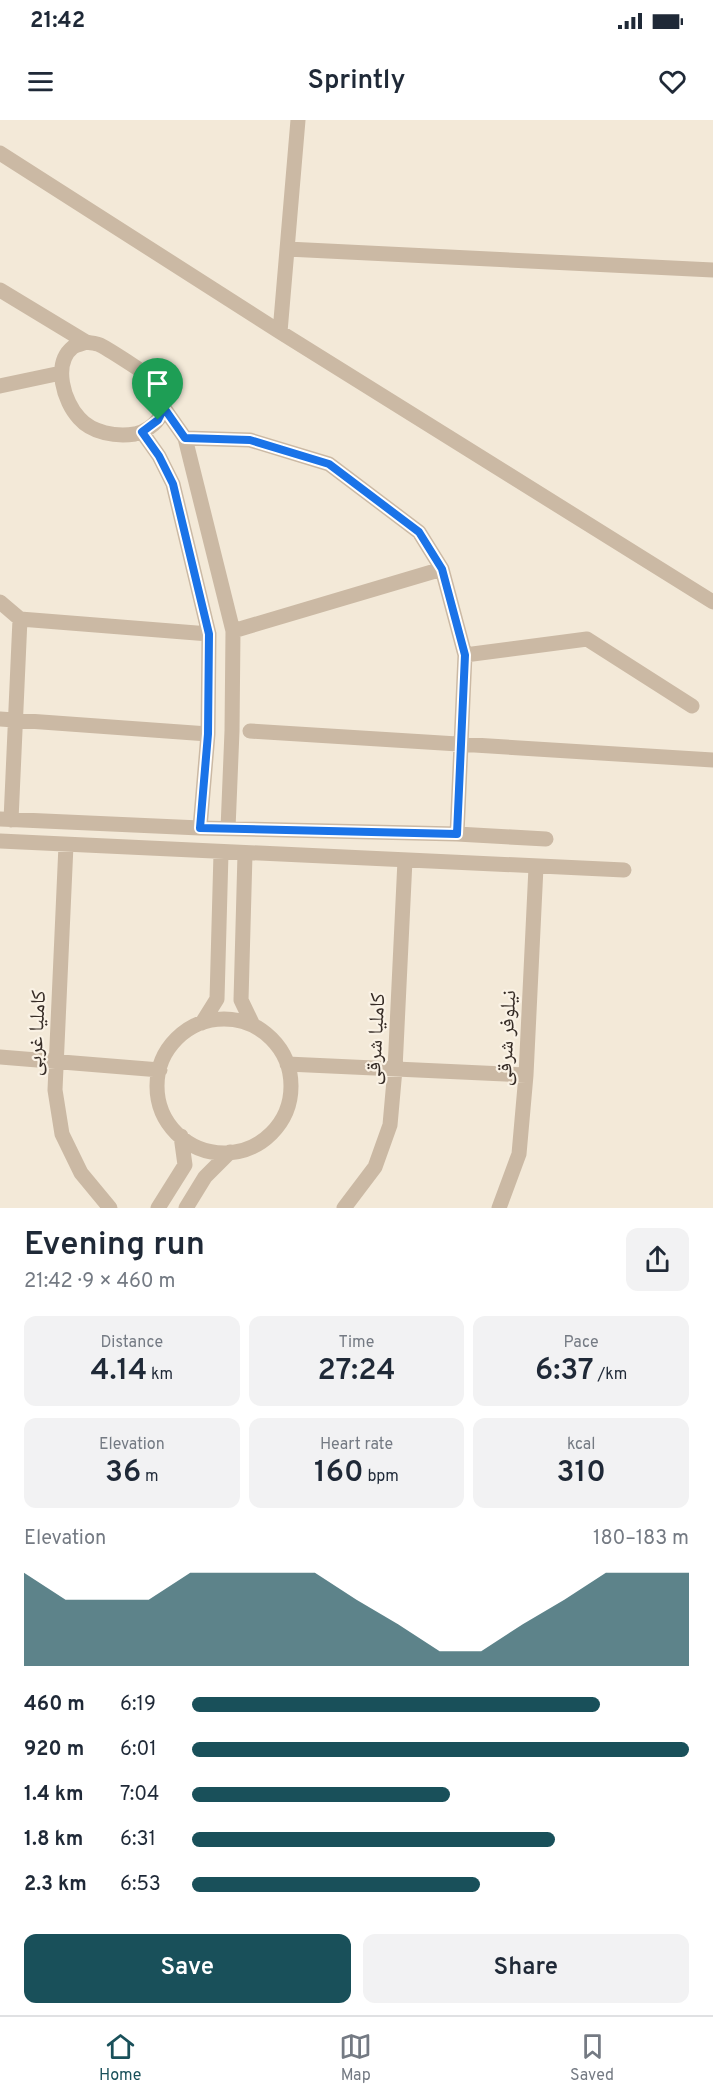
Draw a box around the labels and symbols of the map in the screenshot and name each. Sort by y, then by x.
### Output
pin [132,358,183,420]
street label: کاملیا غربی [22,989,53,1077]
street label: نیلوفر شرقی [492,989,523,1087]
street label: کاملیا شرقی [361,992,392,1086]

